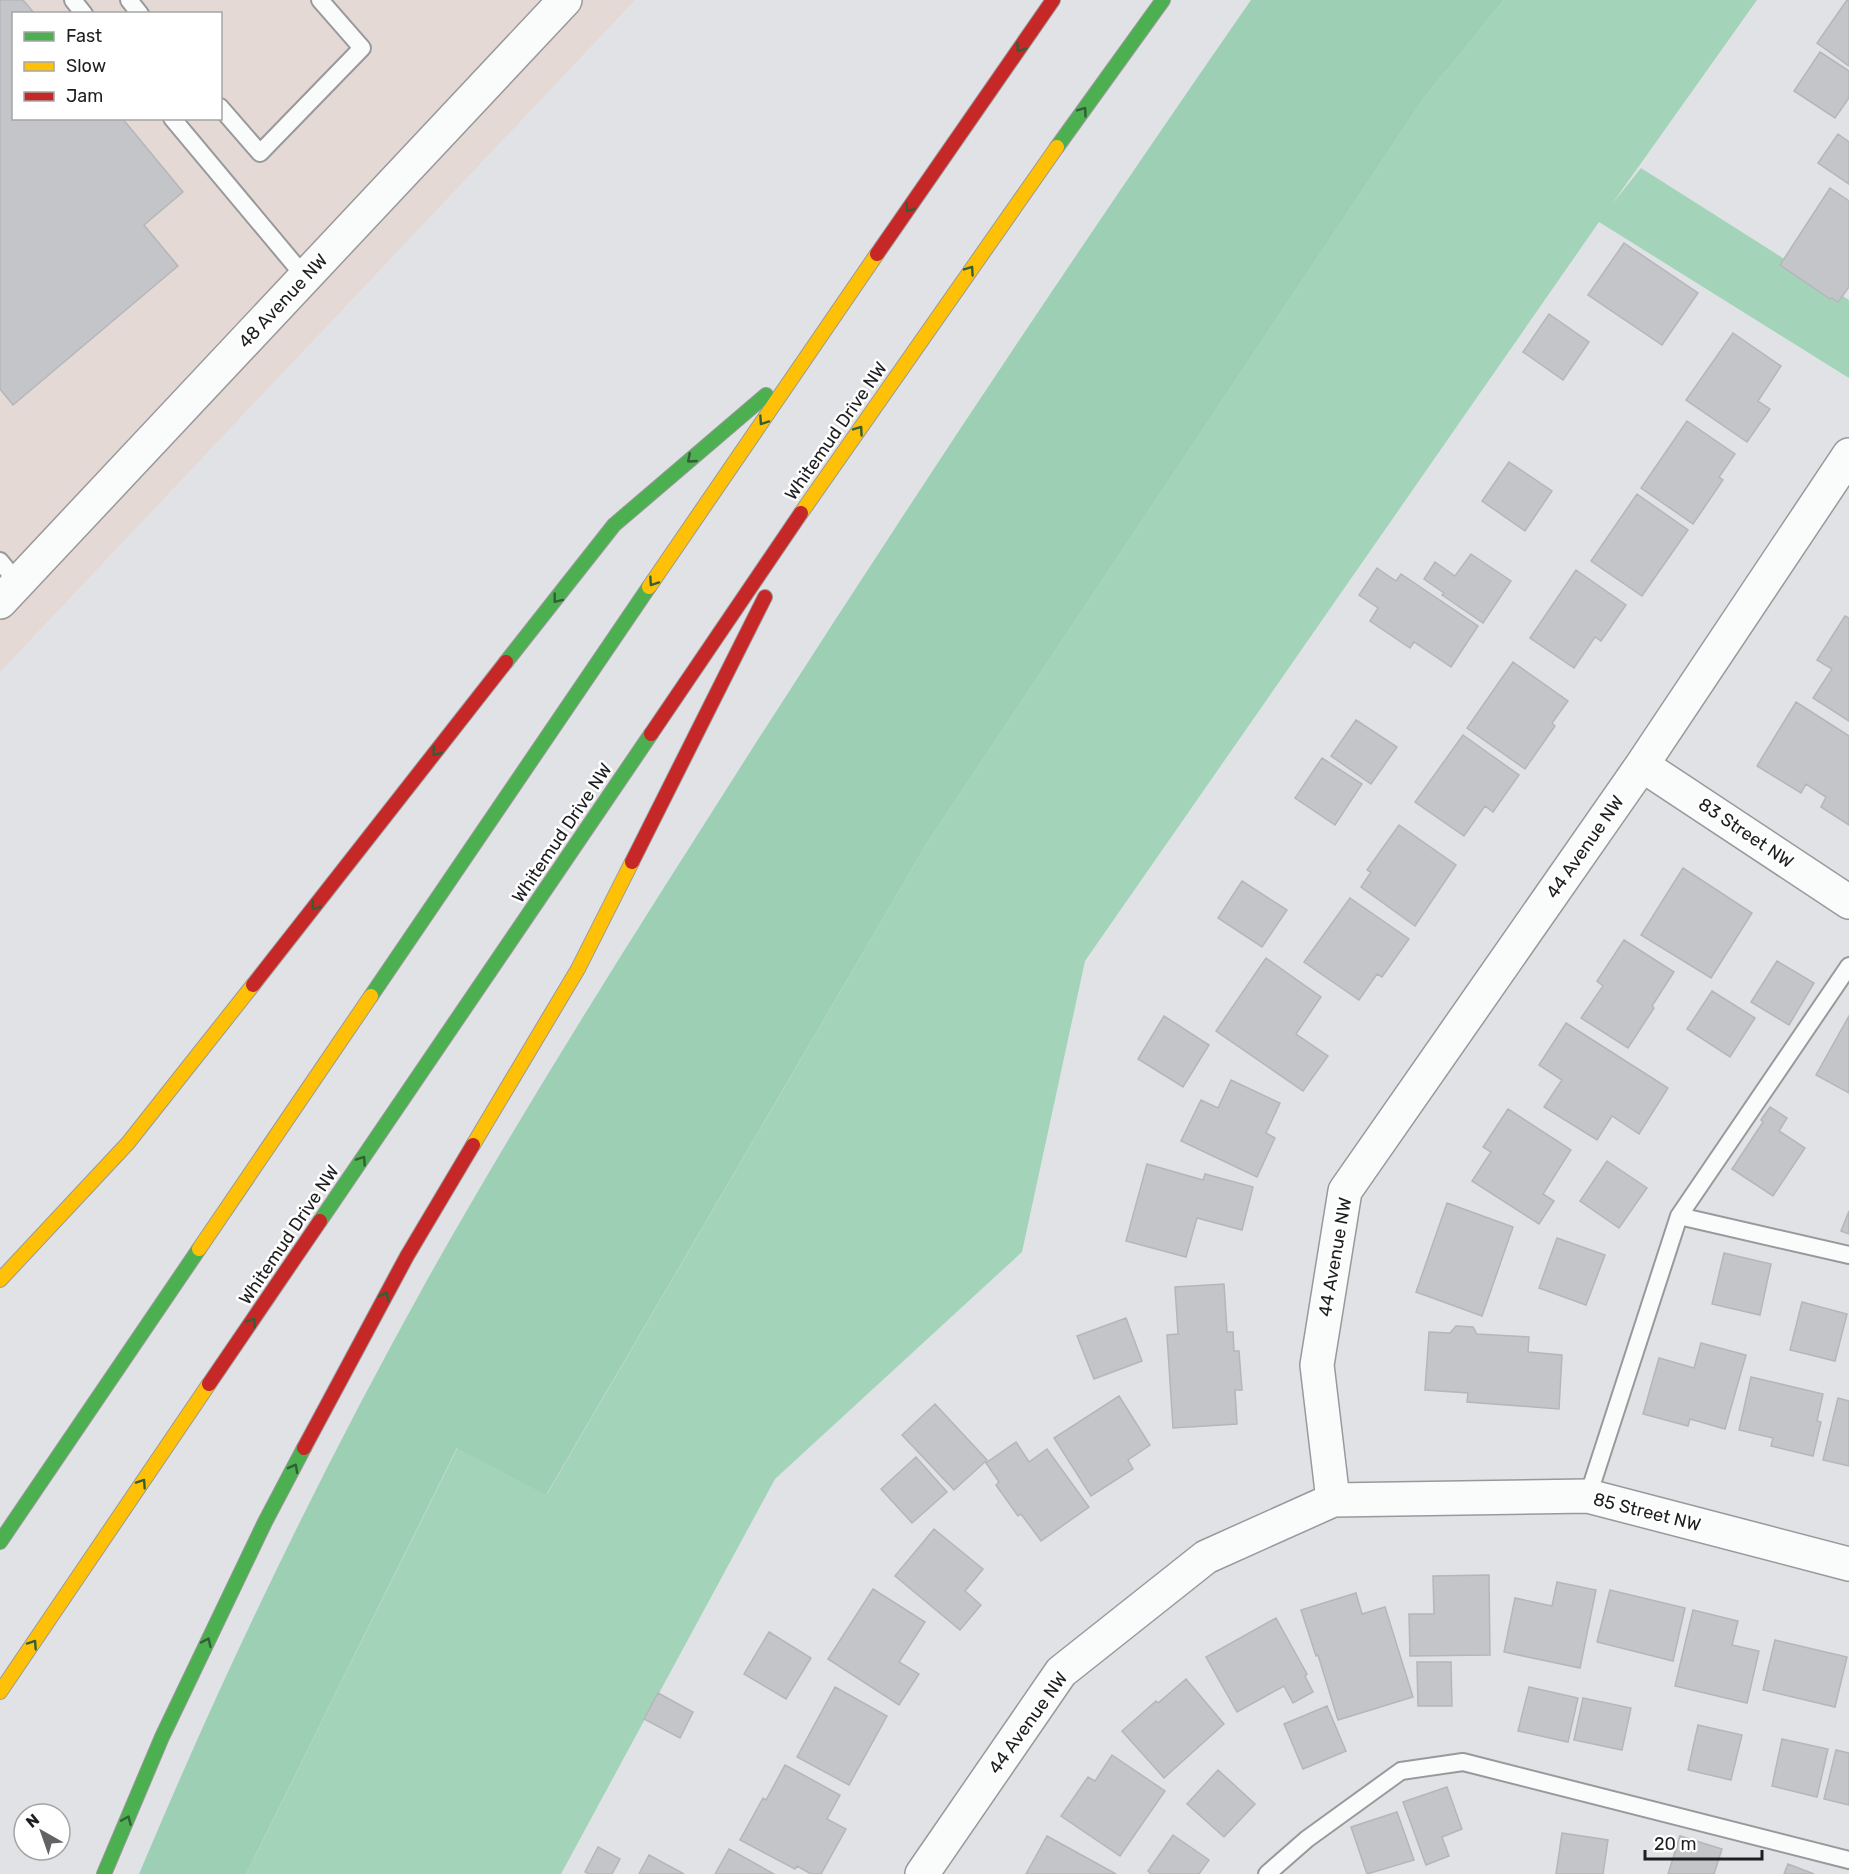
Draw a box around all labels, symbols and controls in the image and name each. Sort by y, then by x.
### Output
legend [12,12,222,120]
text: Fast [66,25,102,47]
one-way arrow [1016,41,1027,52]
text: Slow [66,55,106,77]
text: Jam [66,85,103,107]
one-way arrow [1076,106,1087,117]
one-way arrow [905,201,916,212]
street label: 48 Avenue NW [234,249,332,353]
one-way arrow [963,266,974,277]
street label: Whitemud Drive NW [780,358,892,504]
one-way arrow [759,414,770,425]
one-way arrow [852,426,863,437]
one-way arrow [687,452,698,463]
one-way arrow [649,575,660,586]
one-way arrow [553,593,564,604]
one-way arrow [433,746,444,757]
street label: Whitemud Drive NW [507,759,617,907]
street label: 44 Avenue NW [1541,791,1629,903]
street label: 83 Street NW [1694,793,1798,873]
one-way arrow [312,899,323,910]
one-way arrow [355,1156,366,1167]
street label: Whitemud Drive NW [234,1161,344,1309]
street label: 44 Avenue NW [1314,1196,1356,1318]
one-way arrow [378,1292,389,1302]
one-way arrow [245,1317,256,1328]
one-way arrow [287,1464,298,1474]
one-way arrow [135,1478,146,1489]
street label: 85 Street NW [1591,1488,1703,1536]
one-way arrow [199,1638,211,1649]
one-way arrow [26,1640,37,1651]
street label: 44 Avenue NW [984,1668,1072,1778]
north arrow [12,1802,72,1862]
text: N [22,1810,43,1832]
one-way arrow [119,1816,131,1827]
scale bar [1645,1823,1762,1861]
text: 20 m [1654,1833,1696,1855]

